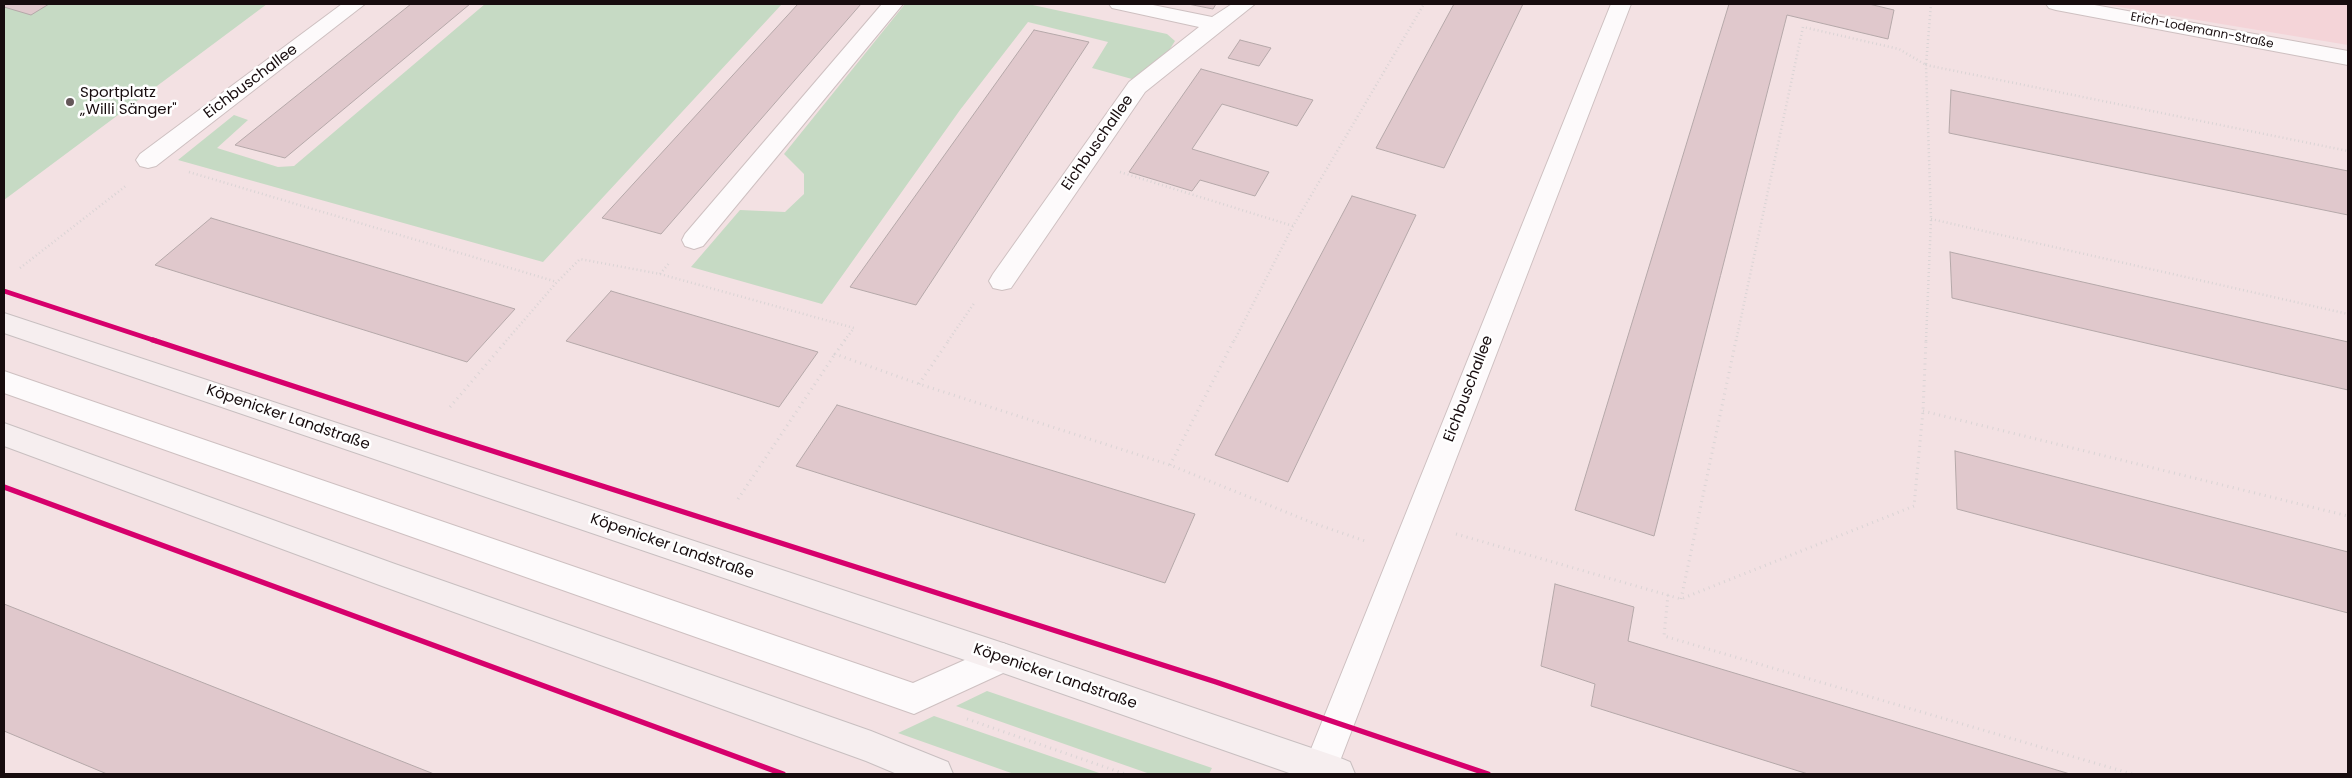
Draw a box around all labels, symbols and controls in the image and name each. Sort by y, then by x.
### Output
street label: Erich-Lodemann-Straße [2129,10,2275,52]
street label: Eichbuschallee [201,41,301,123]
place label: Sportplatz „Willi Sänger" [80,84,177,119]
street label: Eichbuschallee [1058,92,1138,194]
marker: Sportplatz „Willi Sänger" [64,96,76,108]
street label: Eichbuschallee [1440,333,1498,445]
street label: Köpenicker Landstraße [204,382,372,454]
street label: Köpenicker Landstraße [588,511,756,583]
street label: Köpenicker Landstraße [971,641,1139,713]

